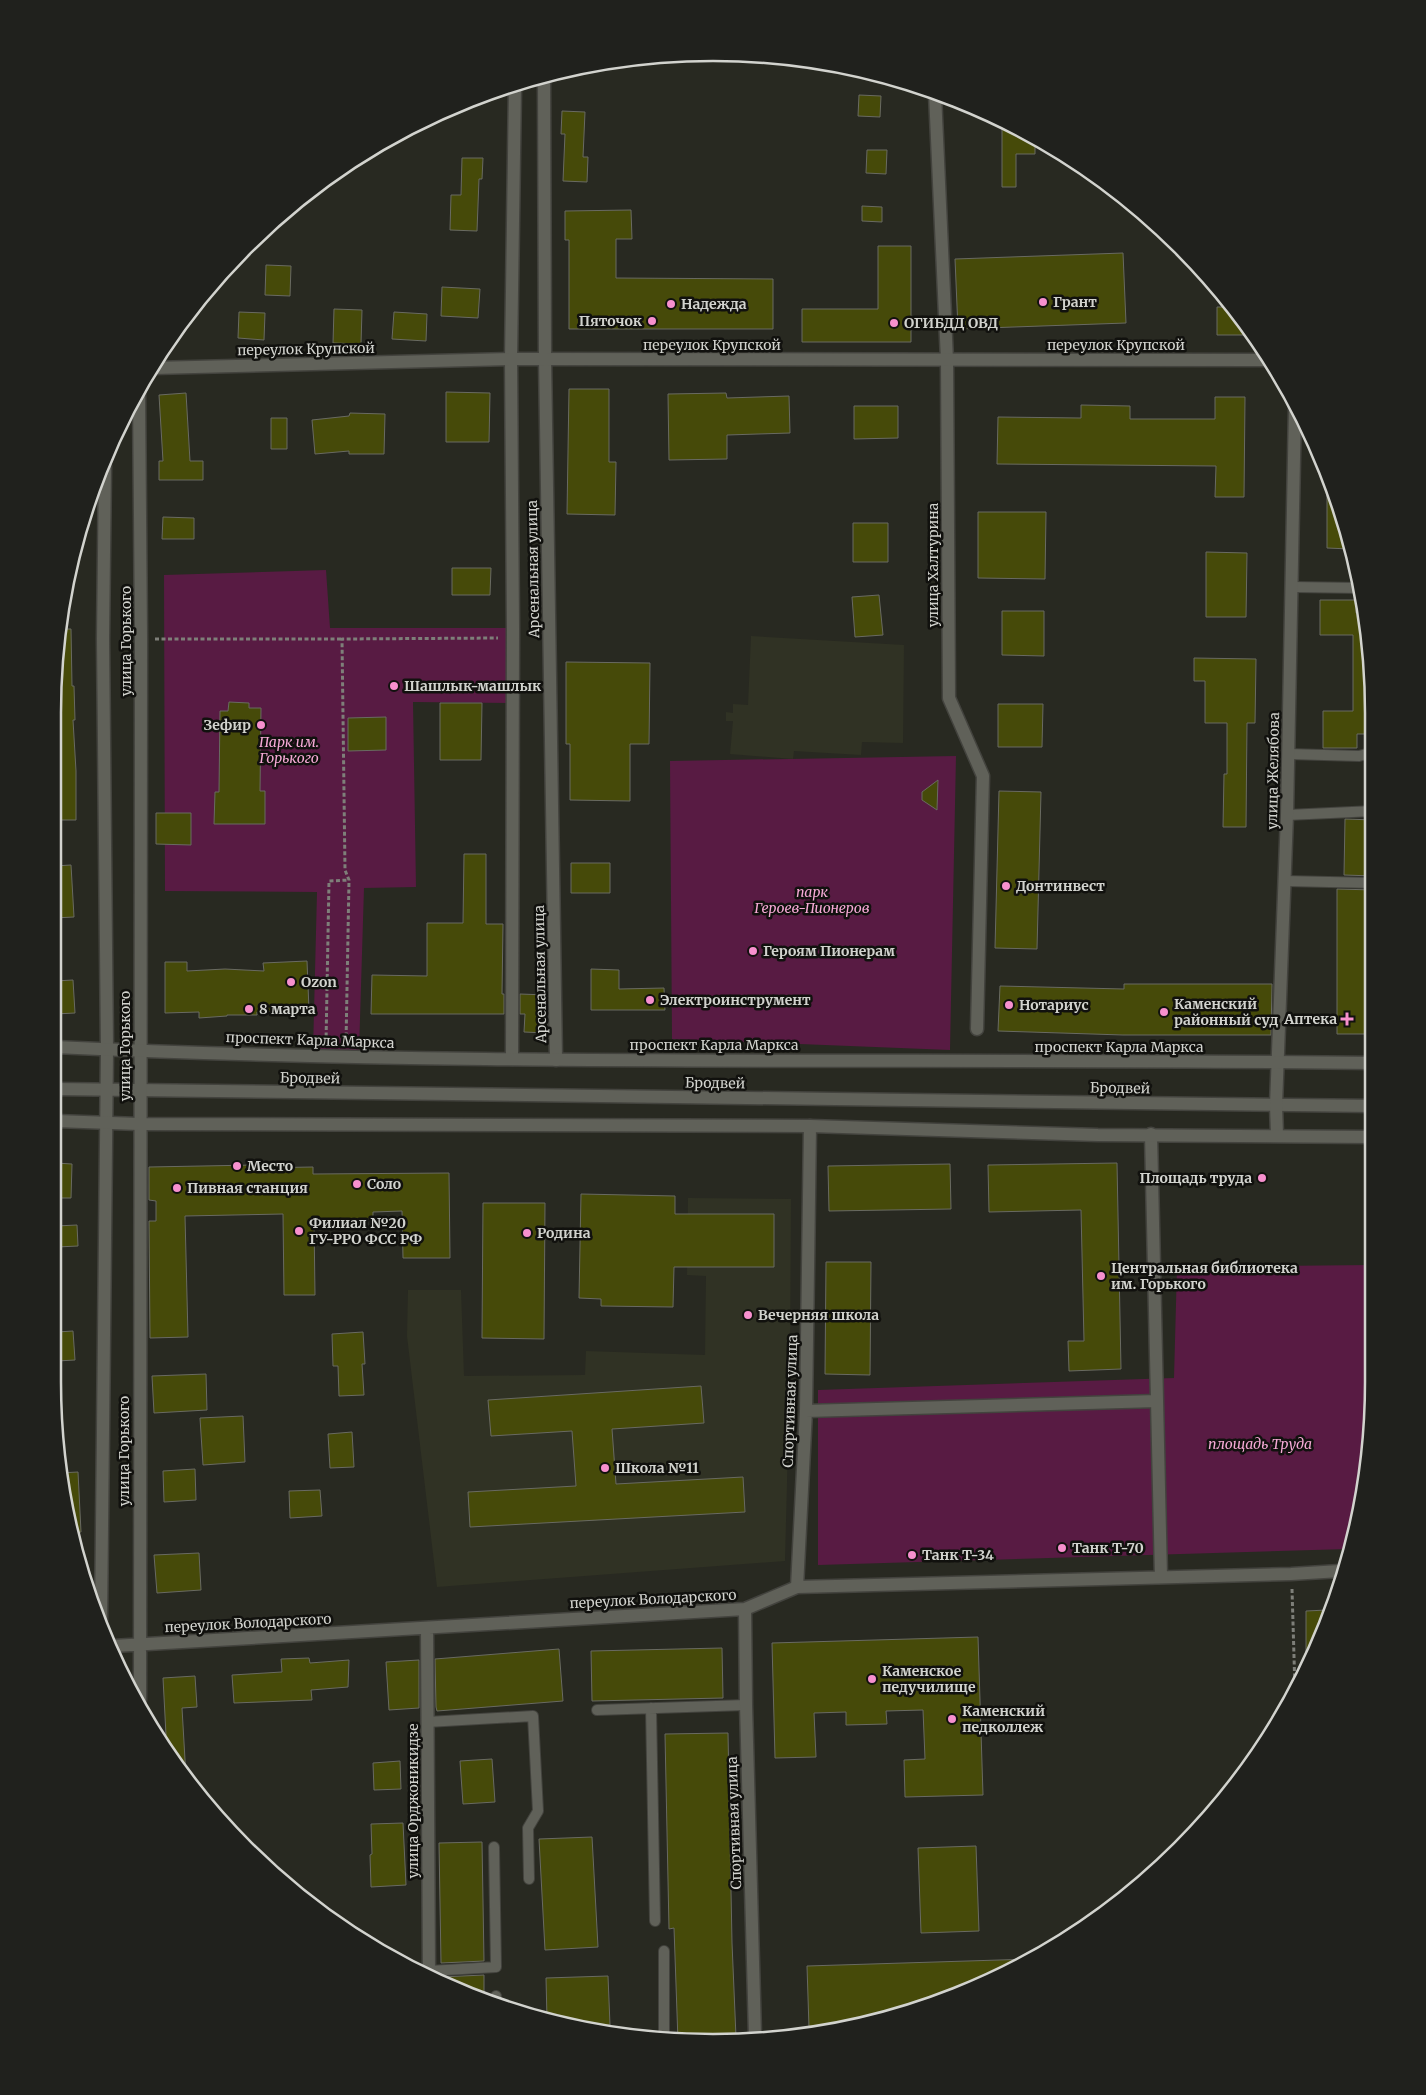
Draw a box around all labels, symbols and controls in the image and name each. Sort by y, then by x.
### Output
place label: Грант [1053,293,1097,311]
place label: Надежда [681,295,747,313]
marker: Грант [1037,296,1049,308]
marker: Надежда [665,298,677,310]
place label: Пяточок [579,312,643,330]
place label: ОГИБДД ОВД [904,314,998,332]
marker: Пяточок [646,315,658,327]
marker: ОГИБДД ОВД [888,317,900,329]
street label: переулок Крупской [643,336,781,354]
street label: переулок Крупской [1047,336,1185,354]
street label: переулок Крупской [237,339,375,359]
street label: Арсенальная улица [523,499,543,639]
street label: улица Халтурина [924,502,942,627]
street label: улица Горького [117,586,135,696]
place label: Шашлык-машлык [404,677,542,695]
marker: Шашлык-машлык [388,680,400,692]
street label: улица Желябова [1263,712,1283,830]
place label: Зефир [204,716,251,734]
marker: Зефир [255,719,267,731]
park label: Парк им. Горького [259,733,319,767]
place label: Донтинвест [1016,877,1105,895]
marker: Донтинвест [1000,880,1012,892]
park label: парк Героев-Пионеров [754,883,870,917]
street label: Арсенальная улица [530,904,550,1044]
place label: Героям Пионерам [763,942,895,960]
marker: Героям Пионерам [747,945,759,957]
place label: Ozon [301,973,337,991]
marker: Ozon [285,976,297,988]
street label: улица Горького [116,991,134,1101]
place label: Электроинструмент [660,991,811,1009]
marker: Электроинструмент [644,994,656,1006]
place label: Каменский районный суд [1174,995,1279,1029]
place label: Нотариус [1019,996,1089,1014]
marker: Нотариус [1003,999,1015,1011]
place label: 8 марта [259,1000,316,1018]
marker: 8 марта [243,1003,255,1015]
marker: Каменский районный суд [1158,1006,1170,1018]
place label: Аптека [1283,1010,1337,1028]
marker: Аптека [1341,1013,1353,1025]
street label: проспект Карла Маркса [225,1028,395,1052]
street label: проспект Карла Маркса [630,1036,799,1054]
street label: проспект Карла Маркса [1035,1038,1204,1056]
street label: Бродвей [280,1068,341,1088]
street label: Бродвей [685,1073,746,1093]
street label: Бродвей [1090,1078,1151,1098]
place label: Место [247,1157,293,1175]
marker: Место [231,1160,243,1172]
place label: Площадь труда [1139,1169,1252,1187]
marker: Площадь труда [1256,1172,1268,1184]
place label: Соло [367,1175,401,1193]
marker: Соло [351,1178,363,1190]
place label: Пивная станция [187,1179,308,1197]
marker: Пивная станция [171,1182,183,1194]
place label: Филиал №20 ГУ-РРО ФСС РФ [309,1214,422,1248]
place label: Родина [537,1224,591,1242]
marker: Филиал №20 ГУ-РРО ФСС РФ [293,1225,305,1237]
marker: Родина [521,1227,533,1239]
place label: Центральная библиотека им. Горького [1111,1259,1298,1293]
marker: Центральная библиотека им. Горького [1095,1270,1107,1282]
place label: Вечерняя школа [758,1306,879,1324]
marker: Вечерняя школа [742,1309,754,1321]
street label: Спортивная улица [779,1334,801,1468]
street label: улица Горького [115,1396,133,1506]
park label: площадь Труда [1208,1435,1312,1453]
place label: Школа №11 [615,1459,699,1477]
marker: Школа №11 [599,1462,611,1474]
place label: Танк Т-70 [1072,1539,1144,1557]
marker: Танк Т-70 [1056,1542,1068,1554]
place label: Танк Т-34 [922,1546,994,1564]
marker: Танк Т-34 [906,1549,918,1561]
street label: переулок Володарского [569,1586,737,1612]
street label: переулок Володарского [164,1610,332,1636]
place label: Каменское педучилище [882,1662,976,1696]
marker: Каменское педучилище [866,1673,878,1685]
place label: Каменский педколлеж [962,1702,1045,1736]
marker: Каменский педколлеж [946,1713,958,1725]
street label: улица Орджоникидзе [404,1724,422,1878]
street label: Спортивная улица [723,1756,745,1890]

